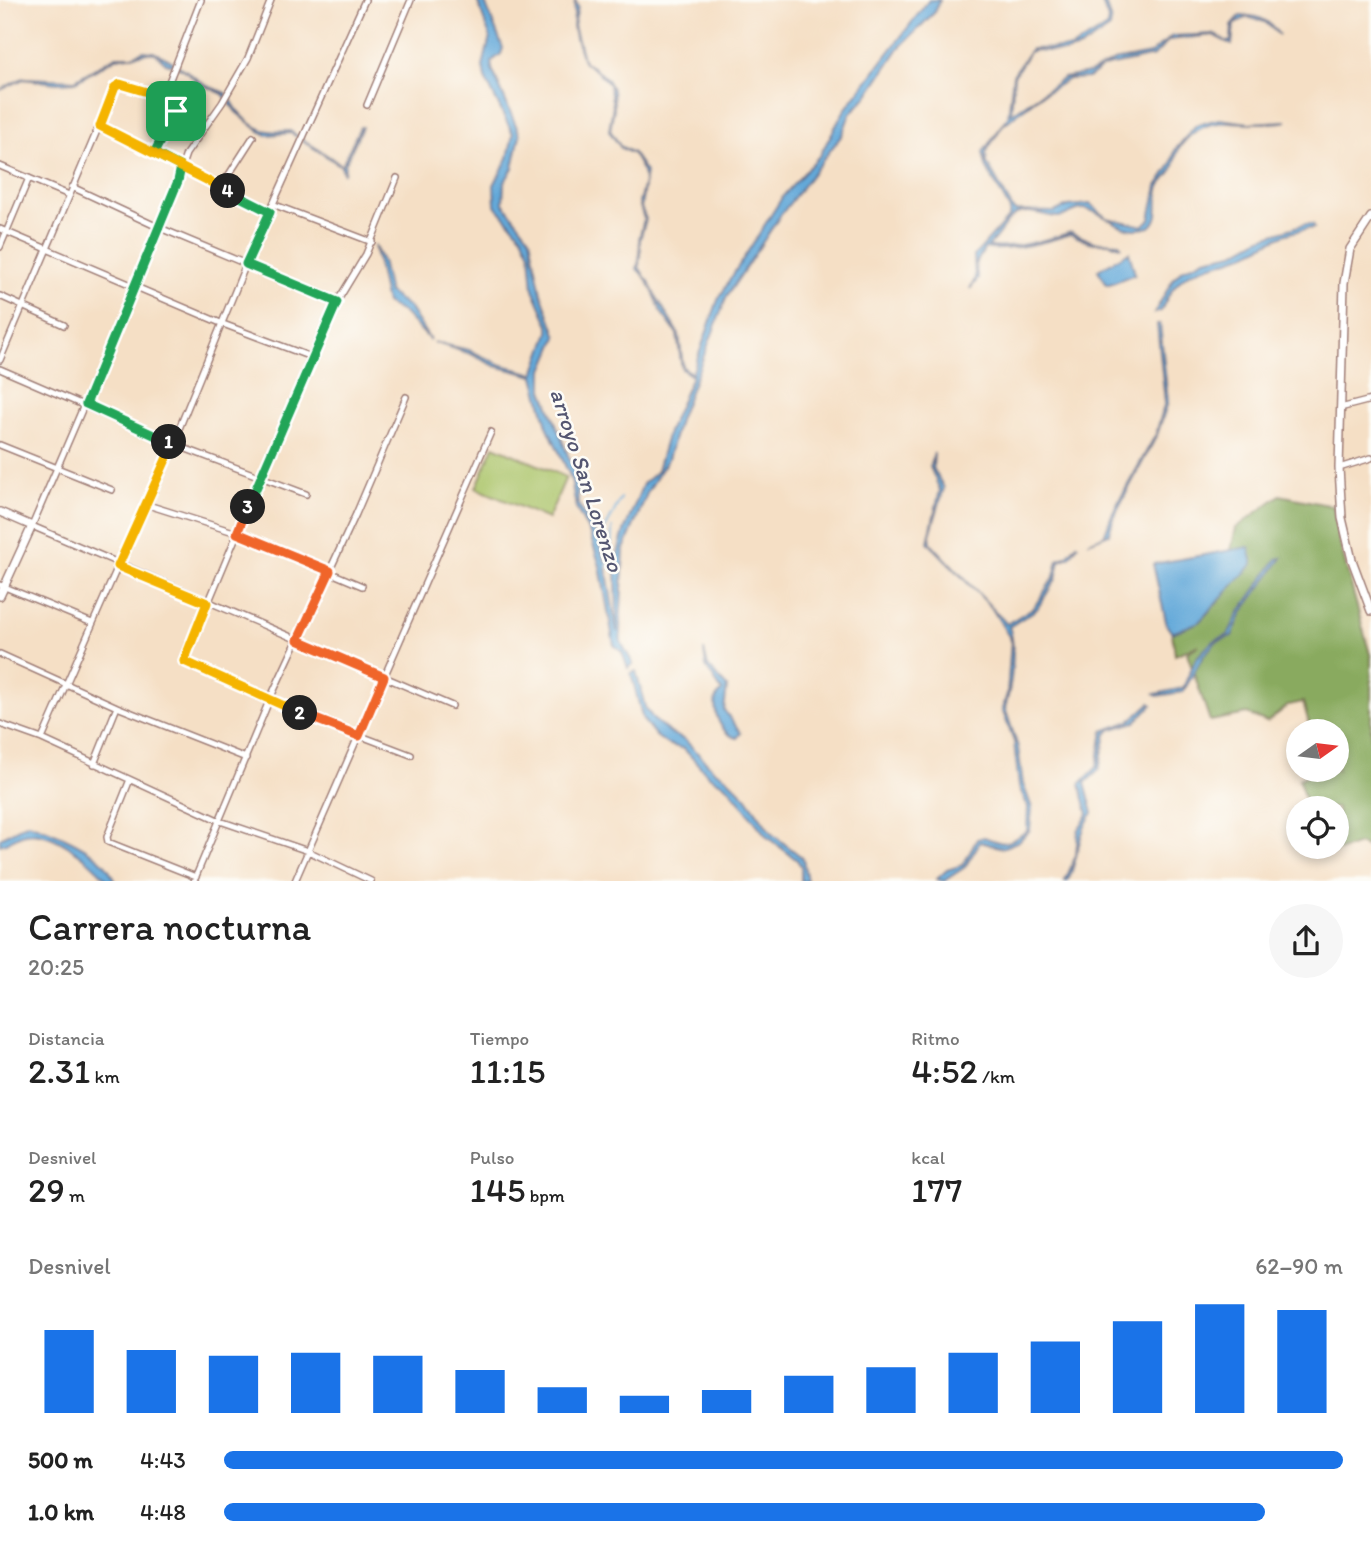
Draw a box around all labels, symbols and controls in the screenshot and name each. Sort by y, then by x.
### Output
pin [146,81,206,141]
icon: arrive [157,92,195,130]
pin: 4 [210,174,246,208]
text: 4 [222,179,233,202]
water label: arroyo San Lorenzo [544,385,630,576]
pin: 1 [152,424,186,460]
text: 1 [164,430,173,453]
pin: 3 [230,490,266,524]
text: 3 [242,495,253,518]
pin: 2 [282,696,318,730]
text: 2 [295,701,305,724]
north arrow [1286,719,1349,782]
map controls [1286,719,1349,859]
button: locate [1286,796,1349,859]
text: Carrera nocturna [28,904,311,950]
button: share [1269,904,1343,978]
text: 20:25 [28,953,84,981]
text: Distancia [28,1027,105,1050]
text: Tiempo [470,1027,529,1050]
text: Ritmo [911,1027,960,1050]
text: 2.31 [28,1050,90,1092]
text: 11:15 [470,1050,545,1092]
text: 4:52 [911,1050,978,1092]
text: km [90,1065,120,1088]
text: /km [978,1065,1015,1088]
text: Desnivel [28,1146,96,1169]
text: Pulso [470,1146,515,1169]
text: kcal [911,1146,945,1169]
text: 29 [28,1169,65,1211]
text: 145 [470,1169,525,1211]
text: 177 [911,1169,962,1211]
text: m [65,1184,85,1207]
text: bpm [525,1184,565,1207]
text: Desnivel [28,1252,111,1280]
text: 62–90 m [1255,1252,1343,1280]
text: 500 m [28,1446,93,1474]
text: 4:43 [140,1446,186,1474]
text: 1.0 km [28,1498,94,1526]
text: 4:48 [140,1498,186,1526]

